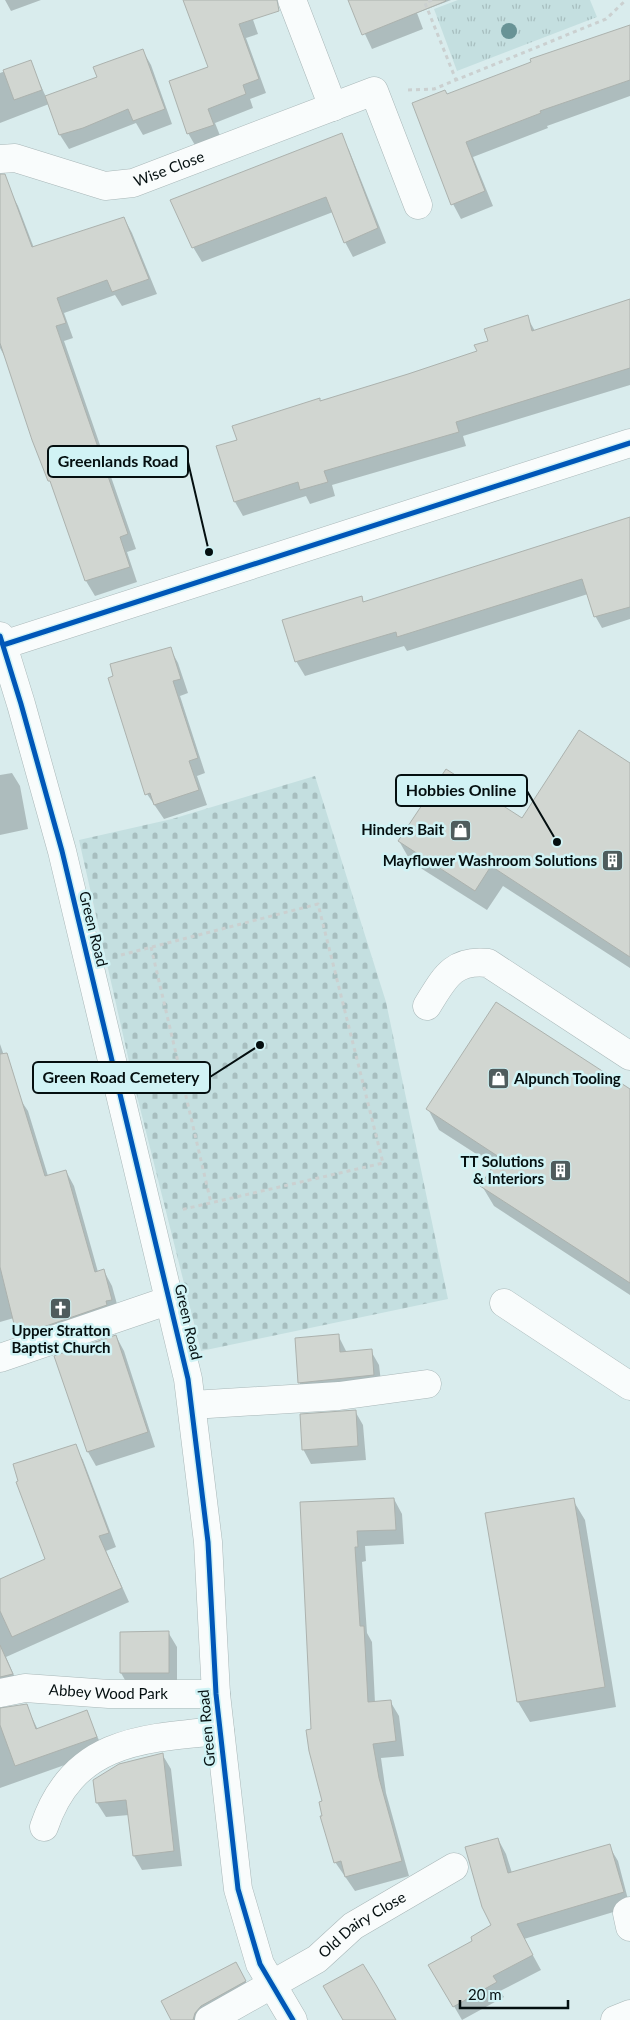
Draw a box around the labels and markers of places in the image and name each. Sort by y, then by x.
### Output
callout: Greenlands Road [48,446,188,477]
callout: Hobbies Online [396,775,527,806]
shop icon: Hinders Bait [448,818,472,842]
place label: Hinders Bait [361,820,444,838]
building icon: Mayflower Washroom Solutions [601,849,625,873]
place label: Mayflower Washroom Solutions [383,851,597,869]
callout: Green Road Cemetery [33,1062,210,1093]
shop icon: Alpunch Tooling [486,1067,510,1091]
place label: Alpunch Tooling [513,1069,621,1087]
place label: TT Solutions & Interiors [460,1152,544,1187]
building icon: TT Solutions & Interiors [548,1159,572,1183]
church icon: Upper Stratton Baptist Church [49,1296,73,1320]
place label: Upper Stratton Baptist Church [11,1321,111,1356]

